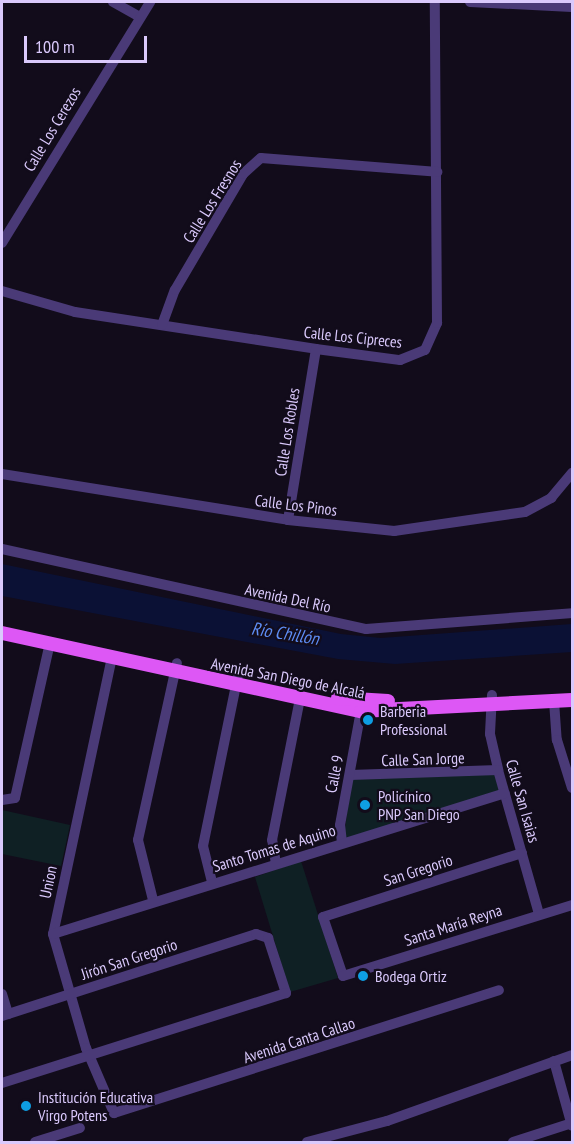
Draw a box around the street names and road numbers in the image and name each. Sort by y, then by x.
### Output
street label: Calle Los Cerezos [19,83,85,175]
street label: Calle Los Fresnos [179,156,245,246]
street label: Calle Los Cipreces [303,322,403,352]
street label: Calle Los Robles [271,386,303,478]
street label: Calle Los Pinos [254,490,338,520]
street label: Avenida Del Río [243,580,333,616]
street label: Avenida San Diego de Alcalá [209,654,367,702]
street label: Calle San Jorge [381,748,465,770]
street label: Calle 9 [321,753,347,795]
street label: Calle San Isaias [502,757,544,845]
street label: Santo Tomas de Aquino [210,820,338,876]
street label: San Gregorio [381,850,455,890]
street label: Union [35,864,61,900]
street label: Santa María Reyna [402,900,504,950]
street label: Jirón San Gregorio [78,934,180,984]
street label: Avenida Canta Callao [241,1013,357,1067]

